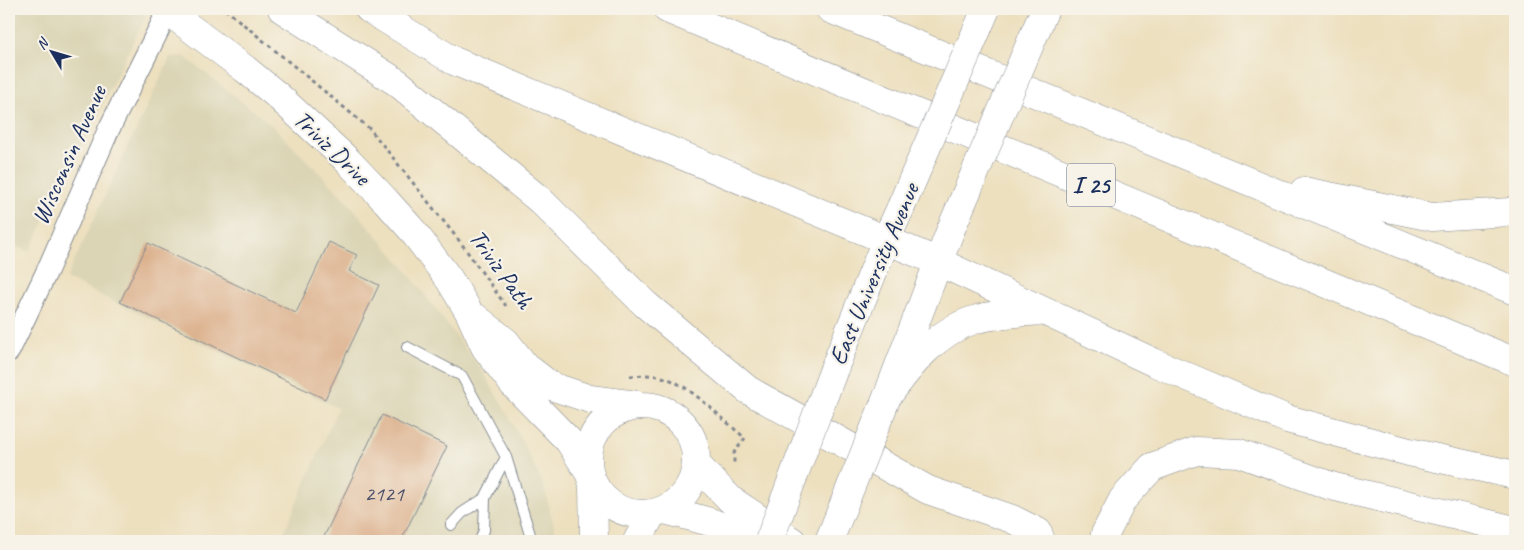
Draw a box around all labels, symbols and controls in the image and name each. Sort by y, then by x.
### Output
north arrow [28,28,78,78]
text: N [33,34,53,53]
street label: Wisconsin Avenue [24,79,115,230]
street label: Triviz Drive [287,104,379,194]
road number: I 25 [1067,164,1115,206]
street label: East University Avenue [821,177,927,370]
street label: Triviz Path [461,223,542,316]
house number: 2121 [364,480,405,508]

